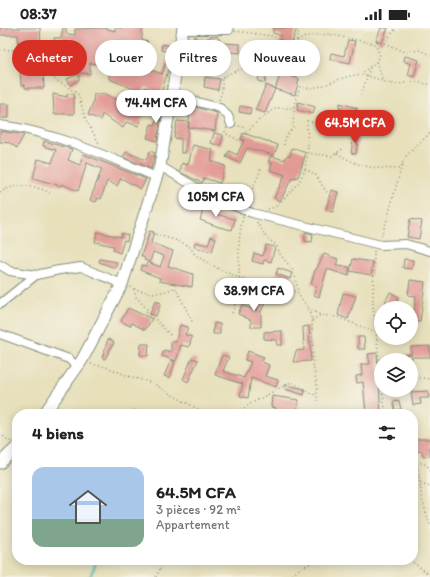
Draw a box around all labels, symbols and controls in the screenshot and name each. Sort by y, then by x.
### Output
text: 08:37 [20,5,57,23]
chip: Acheter [12,40,87,76]
chip: Louer [95,40,157,76]
chip: Filtres [165,40,231,76]
chip: Nouveau [239,40,320,76]
pin: 74.4M CFA [110,90,202,124]
text: 74.4M CFA [125,95,187,110]
pin: 64.5M CFA [309,110,401,144]
text: 64.5M CFA [324,115,386,130]
pin: 105M CFA [175,184,257,218]
text: 105M CFA [187,189,245,204]
pin: 38.9M CFA [208,278,300,312]
text: 38.9M CFA [224,283,284,298]
map controls [374,301,418,397]
button: locate [374,301,418,345]
button: layers [374,353,418,397]
icon: filters [376,422,398,444]
text: 4 biens [32,423,84,443]
text: 64.5M CFA [156,482,236,502]
icon: home [64,483,112,531]
text: 3 pièces · 92 m² [156,502,241,517]
text: Appartement [156,517,230,532]

